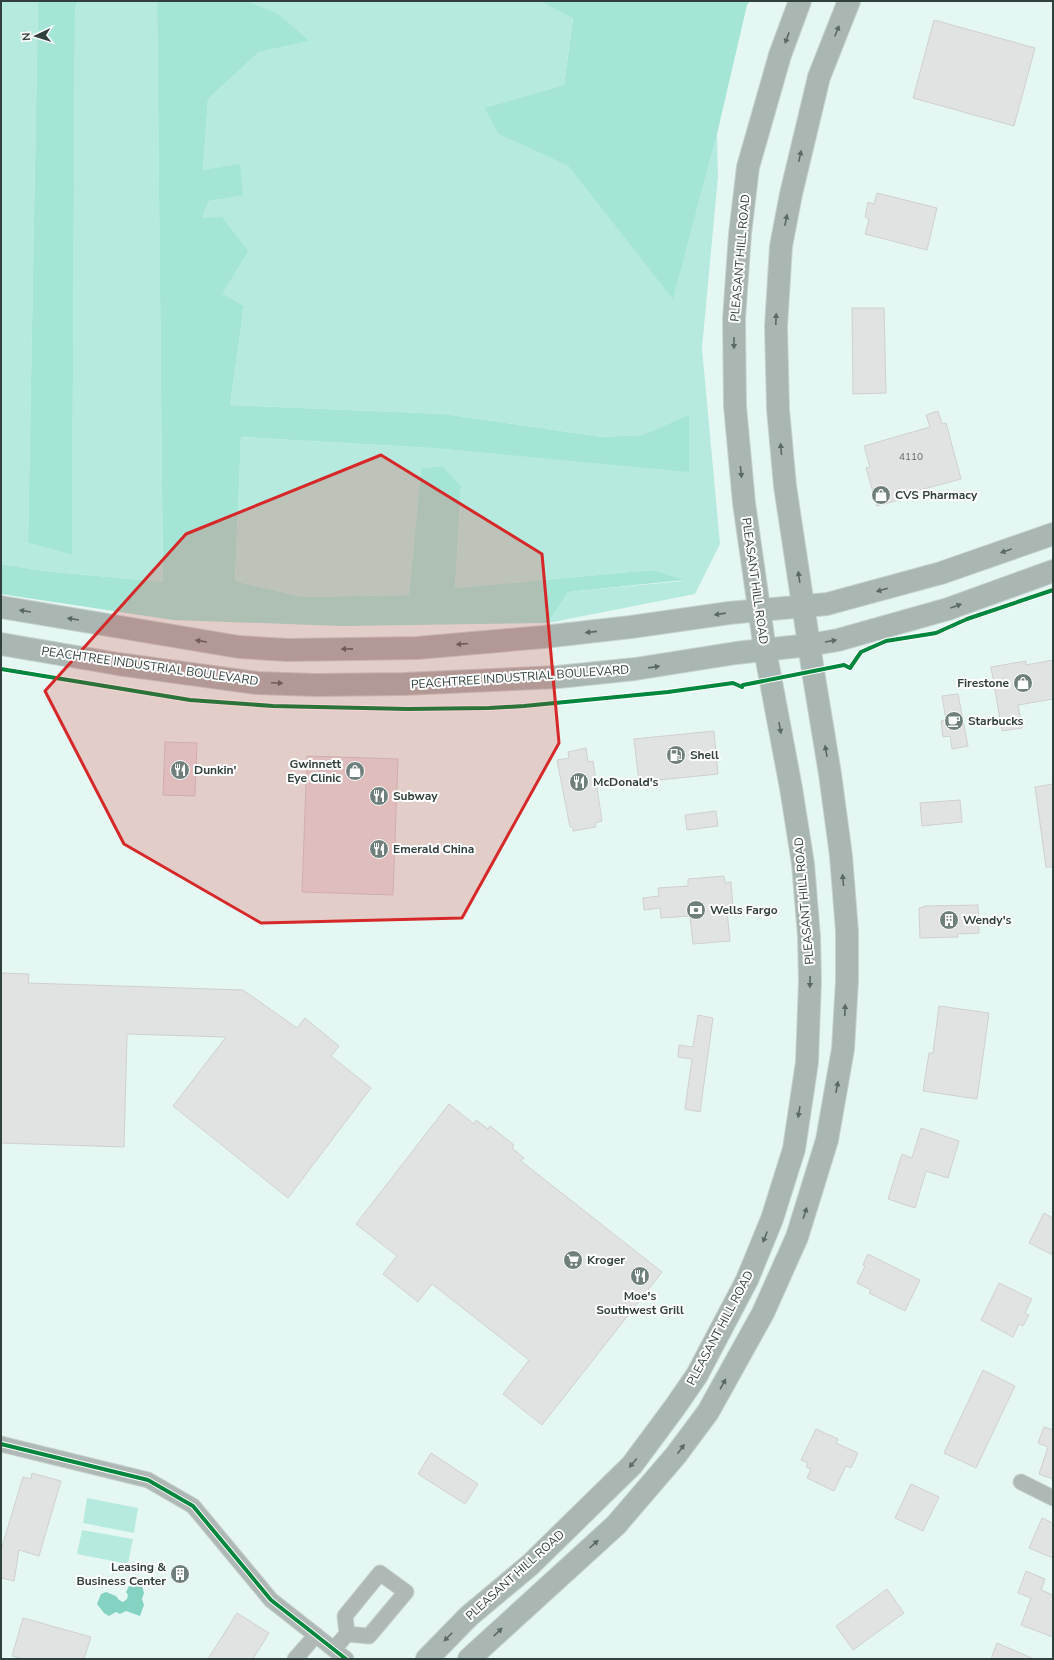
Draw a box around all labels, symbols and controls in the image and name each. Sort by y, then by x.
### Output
north arrow [16,16,56,56]
one-way arrow [834,25,840,37]
text: N [19,32,34,41]
one-way arrow [783,32,789,44]
one-way arrow [797,149,803,161]
street label: PLEASANT HILL ROAD [726,194,754,322]
one-way arrow [784,214,790,226]
one-way arrow [773,312,779,325]
one-way arrow [731,337,737,350]
one-way arrow [778,443,785,455]
house number: 4110 [899,450,923,464]
one-way arrow [738,466,745,478]
shop icon: CVS Pharmacy [870,484,892,506]
place label: CVS Pharmacy [895,487,978,503]
street label: PLEASANT HILL ROAD [738,517,772,646]
one-way arrow [1000,548,1012,554]
one-way arrow [796,571,802,583]
one-way arrow [876,587,888,593]
one-way arrow [951,602,963,608]
one-way arrow [19,608,31,614]
one-way arrow [714,611,726,617]
one-way arrow [66,616,79,622]
one-way arrow [585,628,597,635]
one-way arrow [195,637,207,643]
one-way arrow [825,638,838,644]
one-way arrow [456,641,468,647]
street label: PEACHTREE INDUSTRIAL BOULEVARD [41,643,260,689]
one-way arrow [340,646,353,652]
street label: PEACHTREE INDUSTRIAL BOULEVARD [410,661,630,693]
one-way arrow [648,664,660,670]
shop icon: Firestone [1012,672,1034,694]
place label: Firestone [957,675,1009,691]
one-way arrow [271,680,283,687]
cafe icon: Starbucks [943,710,965,732]
place label: Starbucks [968,713,1024,729]
one-way arrow [778,722,784,734]
fuel station icon: Shell [665,744,687,766]
one-way arrow [823,745,829,757]
place label: Shell [690,747,719,763]
place label: Gwinnett Eye Clinic [287,756,341,786]
restaurant icon: Dunkin' [169,759,191,781]
shop icon: Gwinnett Eye Clinic [344,760,366,782]
place label: Dunkin' [194,762,237,778]
restaurant icon: McDonald's [568,771,590,793]
place label: McDonald's [593,774,659,790]
restaurant icon: Subway [368,785,390,807]
place label: Subway [393,788,438,804]
street label: PLEASANT HILL ROAD [790,837,818,965]
restaurant icon: Emerald China [368,838,390,860]
place label: Emerald China [393,841,474,857]
one-way arrow [839,874,846,886]
bank icon: Wells Fargo [685,899,707,921]
place label: Wells Fargo [710,902,778,918]
building icon: Wendy's [938,909,960,931]
place label: Wendy's [963,912,1012,928]
one-way arrow [807,976,813,989]
one-way arrow [842,1004,849,1016]
one-way arrow [834,1081,840,1093]
one-way arrow [796,1105,802,1118]
one-way arrow [802,1206,808,1218]
one-way arrow [762,1231,768,1243]
supermarket icon: Kroger [562,1249,584,1271]
place label: Kroger [587,1252,625,1268]
restaurant icon: Moe's Southwest Grill [629,1265,651,1287]
street label: PLEASANT HILL ROAD [683,1268,757,1388]
place label: Moe's Southwest Grill [596,1288,684,1318]
one-way arrow [720,1378,727,1390]
one-way arrow [677,1443,685,1454]
one-way arrow [628,1457,637,1468]
street label: PLEASANT HILL ROAD [462,1526,568,1624]
one-way arrow [588,1540,599,1549]
place label: Leasing & Business Center [76,1559,166,1589]
building icon: Leasing & Business Center [169,1563,191,1585]
one-way arrow [493,1627,503,1637]
one-way arrow [443,1632,453,1642]

